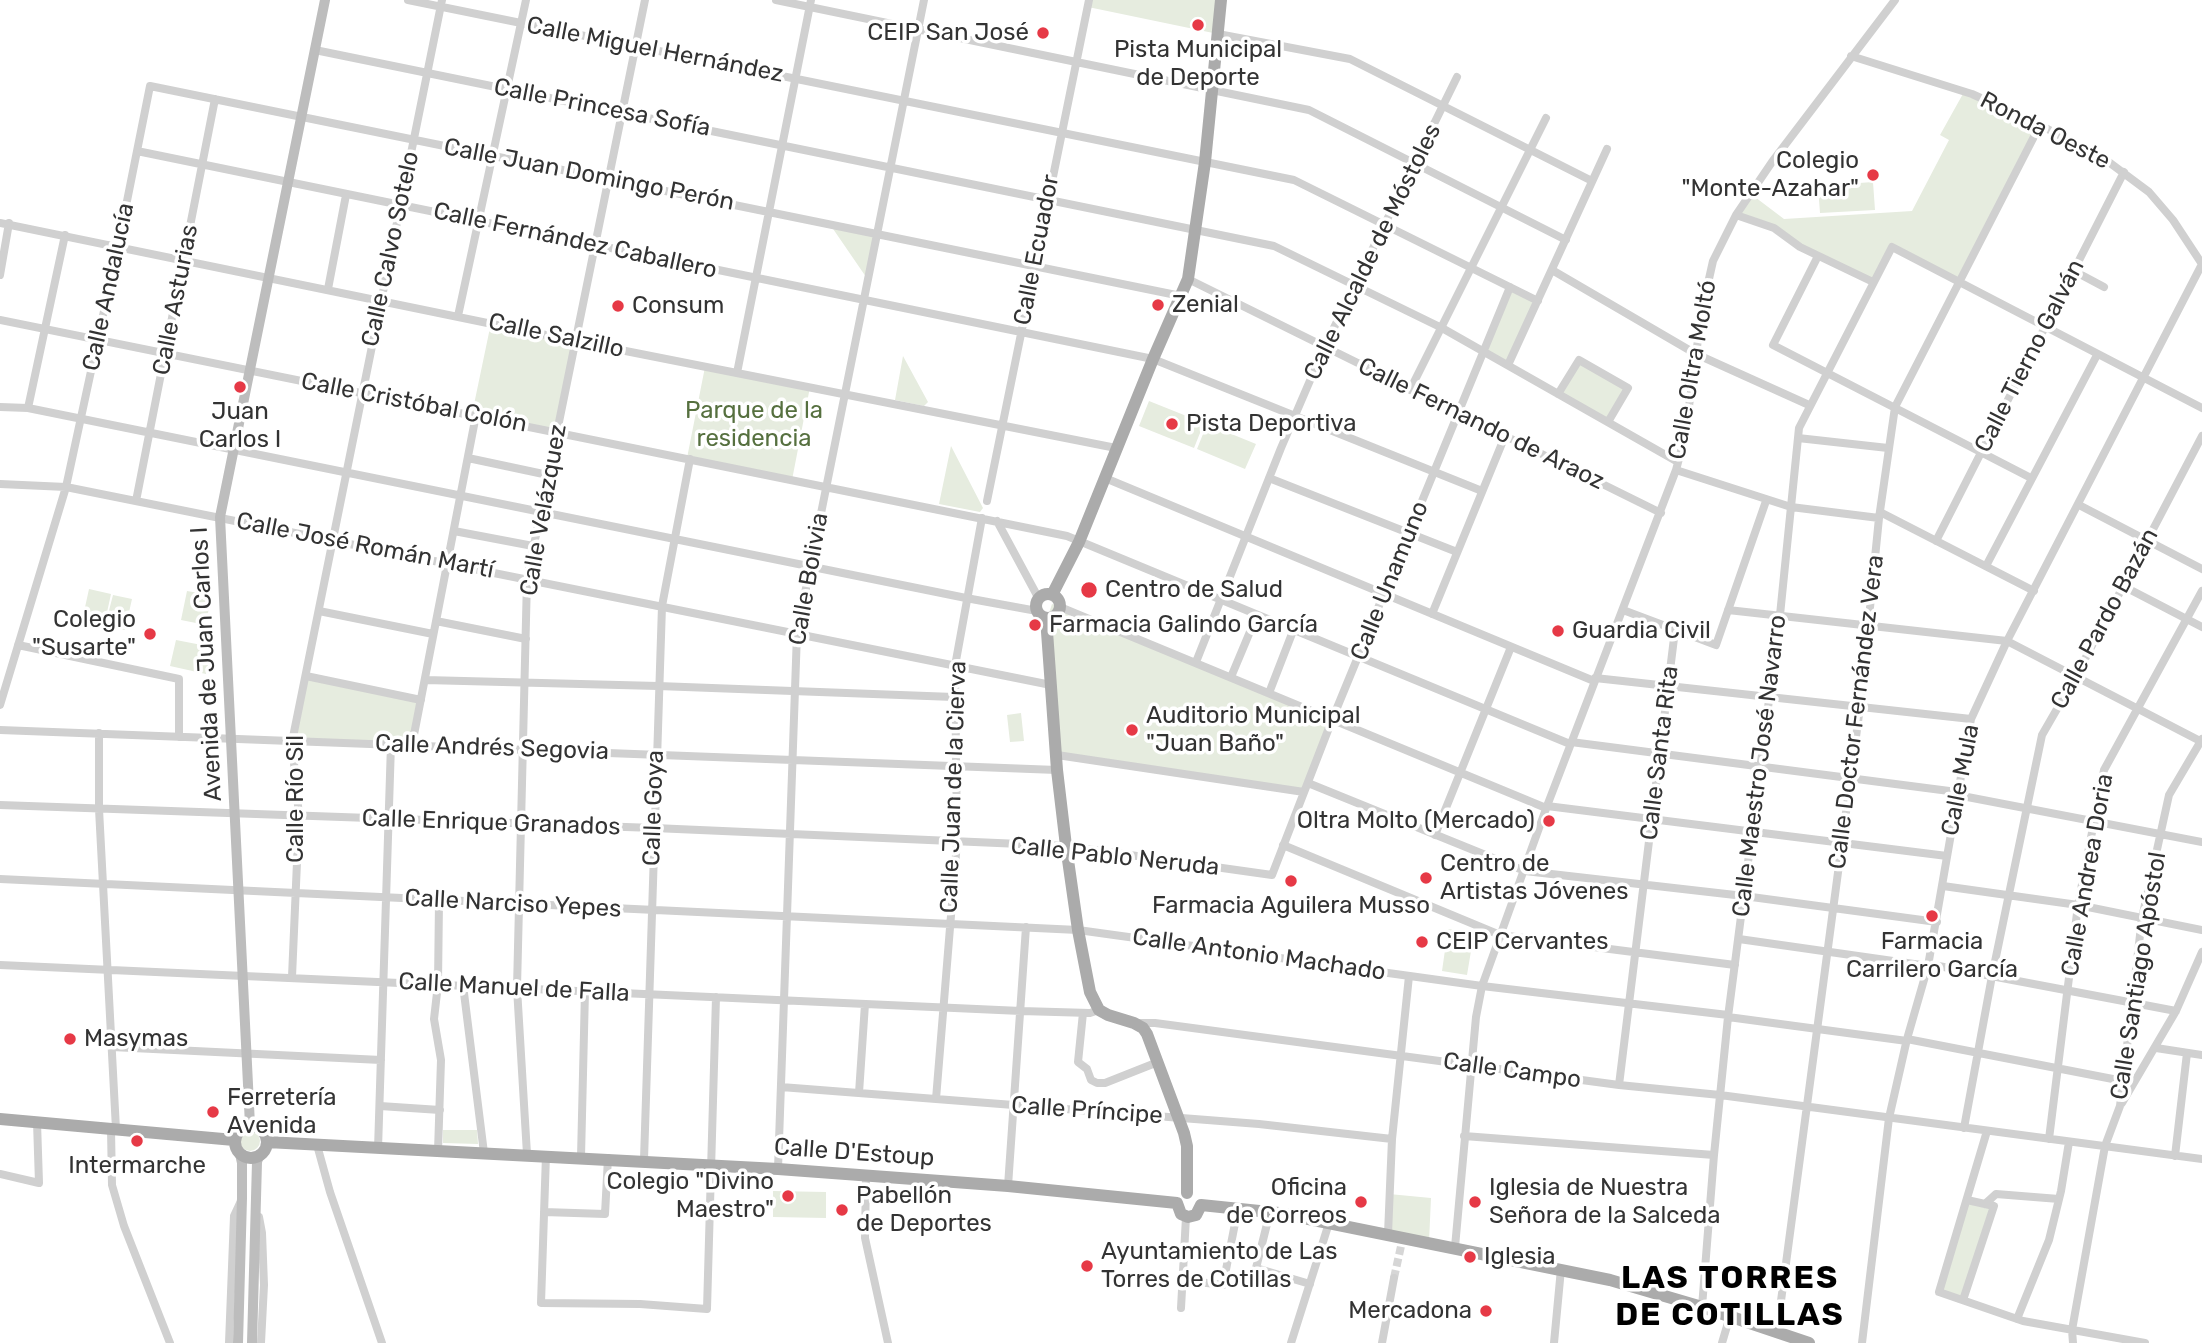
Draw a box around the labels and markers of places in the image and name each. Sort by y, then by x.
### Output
marker: Pista Municipal de Deporte [1190,17,1206,33]
place label: CEIP San José [867,19,1029,47]
marker: CEIP San José [1035,25,1051,41]
place label: Pista Municipal de Deporte [1114,36,1282,92]
place label: Colegio "Monte-Azahar" [1681,147,1859,203]
marker: Colegio "Monte-Azahar" [1865,167,1881,183]
place label: Zenial [1172,291,1239,319]
place label: Consum [632,292,724,320]
marker: Zenial [1150,297,1166,313]
marker: Consum [610,298,626,314]
marker: Juan Carlos I [232,379,248,395]
place label: Juan Carlos I [199,398,281,454]
place label: Pista Deportiva [1186,410,1356,438]
marker: Pista Deportiva [1164,416,1180,432]
place label: Centro de Salud [1105,576,1283,604]
marker: Centro de Salud [1079,580,1099,600]
place label: Colegio "Susarte" [32,606,136,662]
place label: Farmacia Galindo García [1049,611,1318,639]
marker: Farmacia Galindo García [1027,617,1043,633]
place label: Guardia Civil [1572,617,1711,645]
marker: Guardia Civil [1550,623,1566,639]
marker: Colegio "Susarte" [142,626,158,642]
place label: Auditorio Municipal "Juan Baño" [1146,702,1360,758]
marker: Auditorio Municipal "Juan Baño" [1124,722,1140,738]
place label: Oltra Molto (Mercado) [1297,807,1535,835]
marker: Oltra Molto (Mercado) [1541,813,1557,829]
place label: Centro de Artistas Jóvenes [1440,850,1628,906]
marker: Centro de Artistas Jóvenes [1418,870,1434,886]
marker: Farmacia Aguilera Musso [1283,873,1299,889]
place label: Farmacia Aguilera Musso [1152,892,1430,920]
marker: Farmacia Carrilero García [1924,908,1940,924]
place label: CEIP Cervantes [1436,928,1608,956]
place label: Farmacia Carrilero García [1846,928,2018,984]
marker: CEIP Cervantes [1414,934,1430,950]
place label: Masymas [84,1025,188,1053]
marker: Masymas [62,1031,78,1047]
place label: Ferretería Avenida [227,1084,337,1140]
marker: Ferretería Avenida [205,1104,221,1120]
marker: Intermarche [129,1133,145,1149]
place label: Intermarche [68,1152,206,1180]
place label: Colegio "Divino Maestro" [606,1168,774,1224]
place label: Oficina de Correos [1226,1174,1347,1230]
place label: Iglesia de Nuestra Señora de la Salceda [1489,1174,1721,1230]
place label: Pabellón de Deportes [856,1182,992,1238]
marker: Colegio "Divino Maestro" [780,1188,796,1204]
marker: Oficina de Correos [1353,1194,1369,1210]
marker: Iglesia de Nuestra Señora de la Salceda [1467,1194,1483,1210]
marker: Pabellón de Deportes [834,1202,850,1218]
place label: Ayuntamiento de Las Torres de Cotillas [1101,1238,1338,1294]
place label: Iglesia [1484,1243,1555,1271]
marker: Iglesia [1462,1249,1478,1265]
marker: Ayuntamiento de Las Torres de Cotillas [1079,1258,1095,1274]
place label: Mercadona [1348,1297,1472,1325]
marker: Mercadona [1478,1303,1494,1319]

